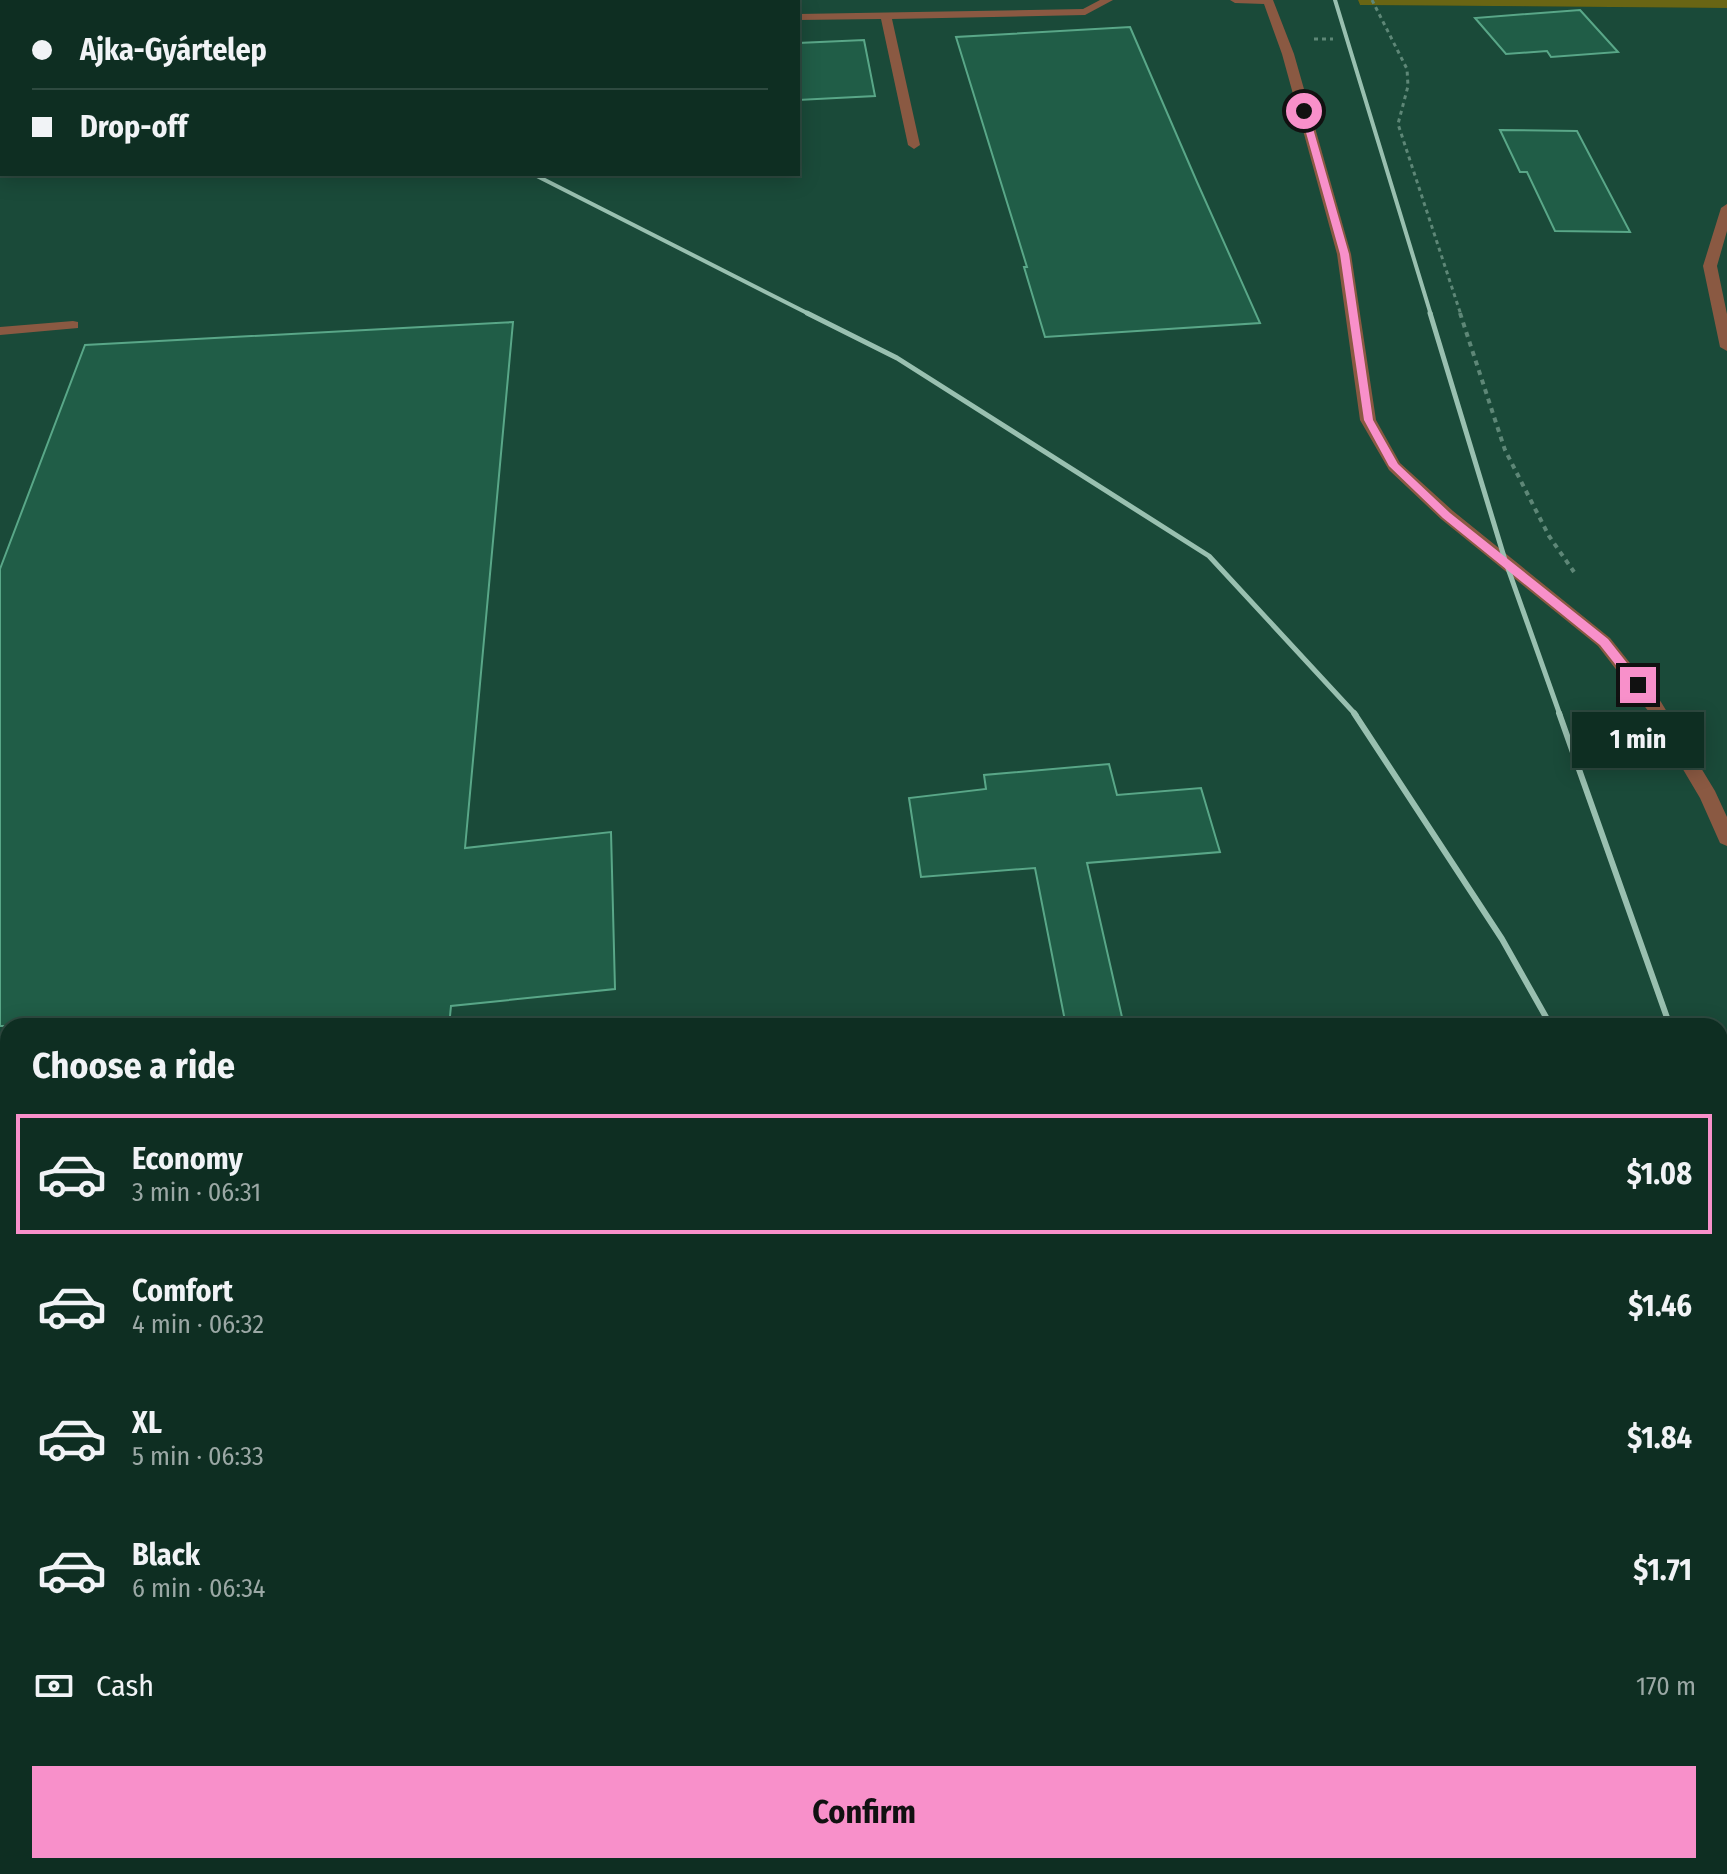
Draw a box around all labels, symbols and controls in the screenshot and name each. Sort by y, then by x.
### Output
text: Ajka-Gyártelep [80,32,267,68]
route start [1286,93,1322,129]
text: Drop-off [80,109,187,145]
route end [1620,667,1656,703]
callout: 1 min [1572,713,1704,769]
text: 1 min [1610,724,1666,755]
text: Choose a ride [32,1044,235,1088]
icon: car [36,1138,108,1210]
text: Economy [132,1141,243,1177]
text: $1.08 [1627,1156,1692,1192]
text: 3 min · 06:31 [132,1177,261,1208]
icon: car [36,1270,108,1342]
text: Comfort [132,1273,233,1309]
text: $1.46 [1628,1288,1692,1324]
text: 4 min · 06:32 [132,1309,264,1340]
icon: car [36,1402,108,1474]
text: XL [132,1405,162,1441]
text: $1.84 [1627,1420,1692,1456]
text: 5 min · 06:33 [132,1441,264,1472]
icon: car [36,1534,108,1606]
text: Black [132,1537,200,1573]
text: $1.71 [1633,1552,1692,1588]
text: 6 min · 06:34 [132,1573,265,1604]
icon: cash [32,1664,76,1708]
text: Cash [96,1668,154,1704]
text: 170 m [1636,1671,1696,1702]
button: Confirm [32,1766,1696,1858]

